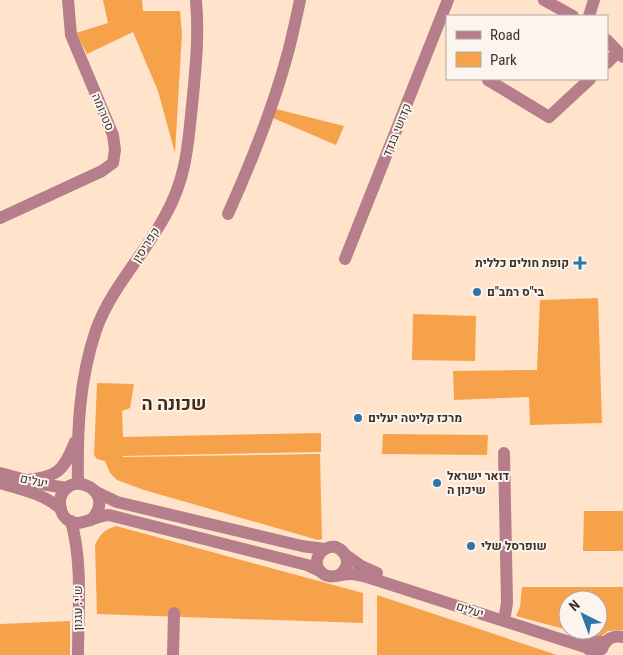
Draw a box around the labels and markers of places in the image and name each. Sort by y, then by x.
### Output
place label: קופת חולים כללית [475,256,569,270]
marker: קופת חולים כללית [573,256,587,270]
place label: בי"ס רמב"ם [487,285,545,299]
marker: בי"ס רמב"ם [471,286,483,298]
place label: מרכז קליטה יעלים [368,411,462,425]
marker: מרכז קליטה יעלים [352,412,364,424]
place label: דואר ישראל שיכון ה [447,469,509,497]
marker: דואר ישראל שיכון ה [431,477,443,489]
place label: שופרסל שלי [481,539,547,553]
marker: שופרסל שלי [465,540,477,552]

